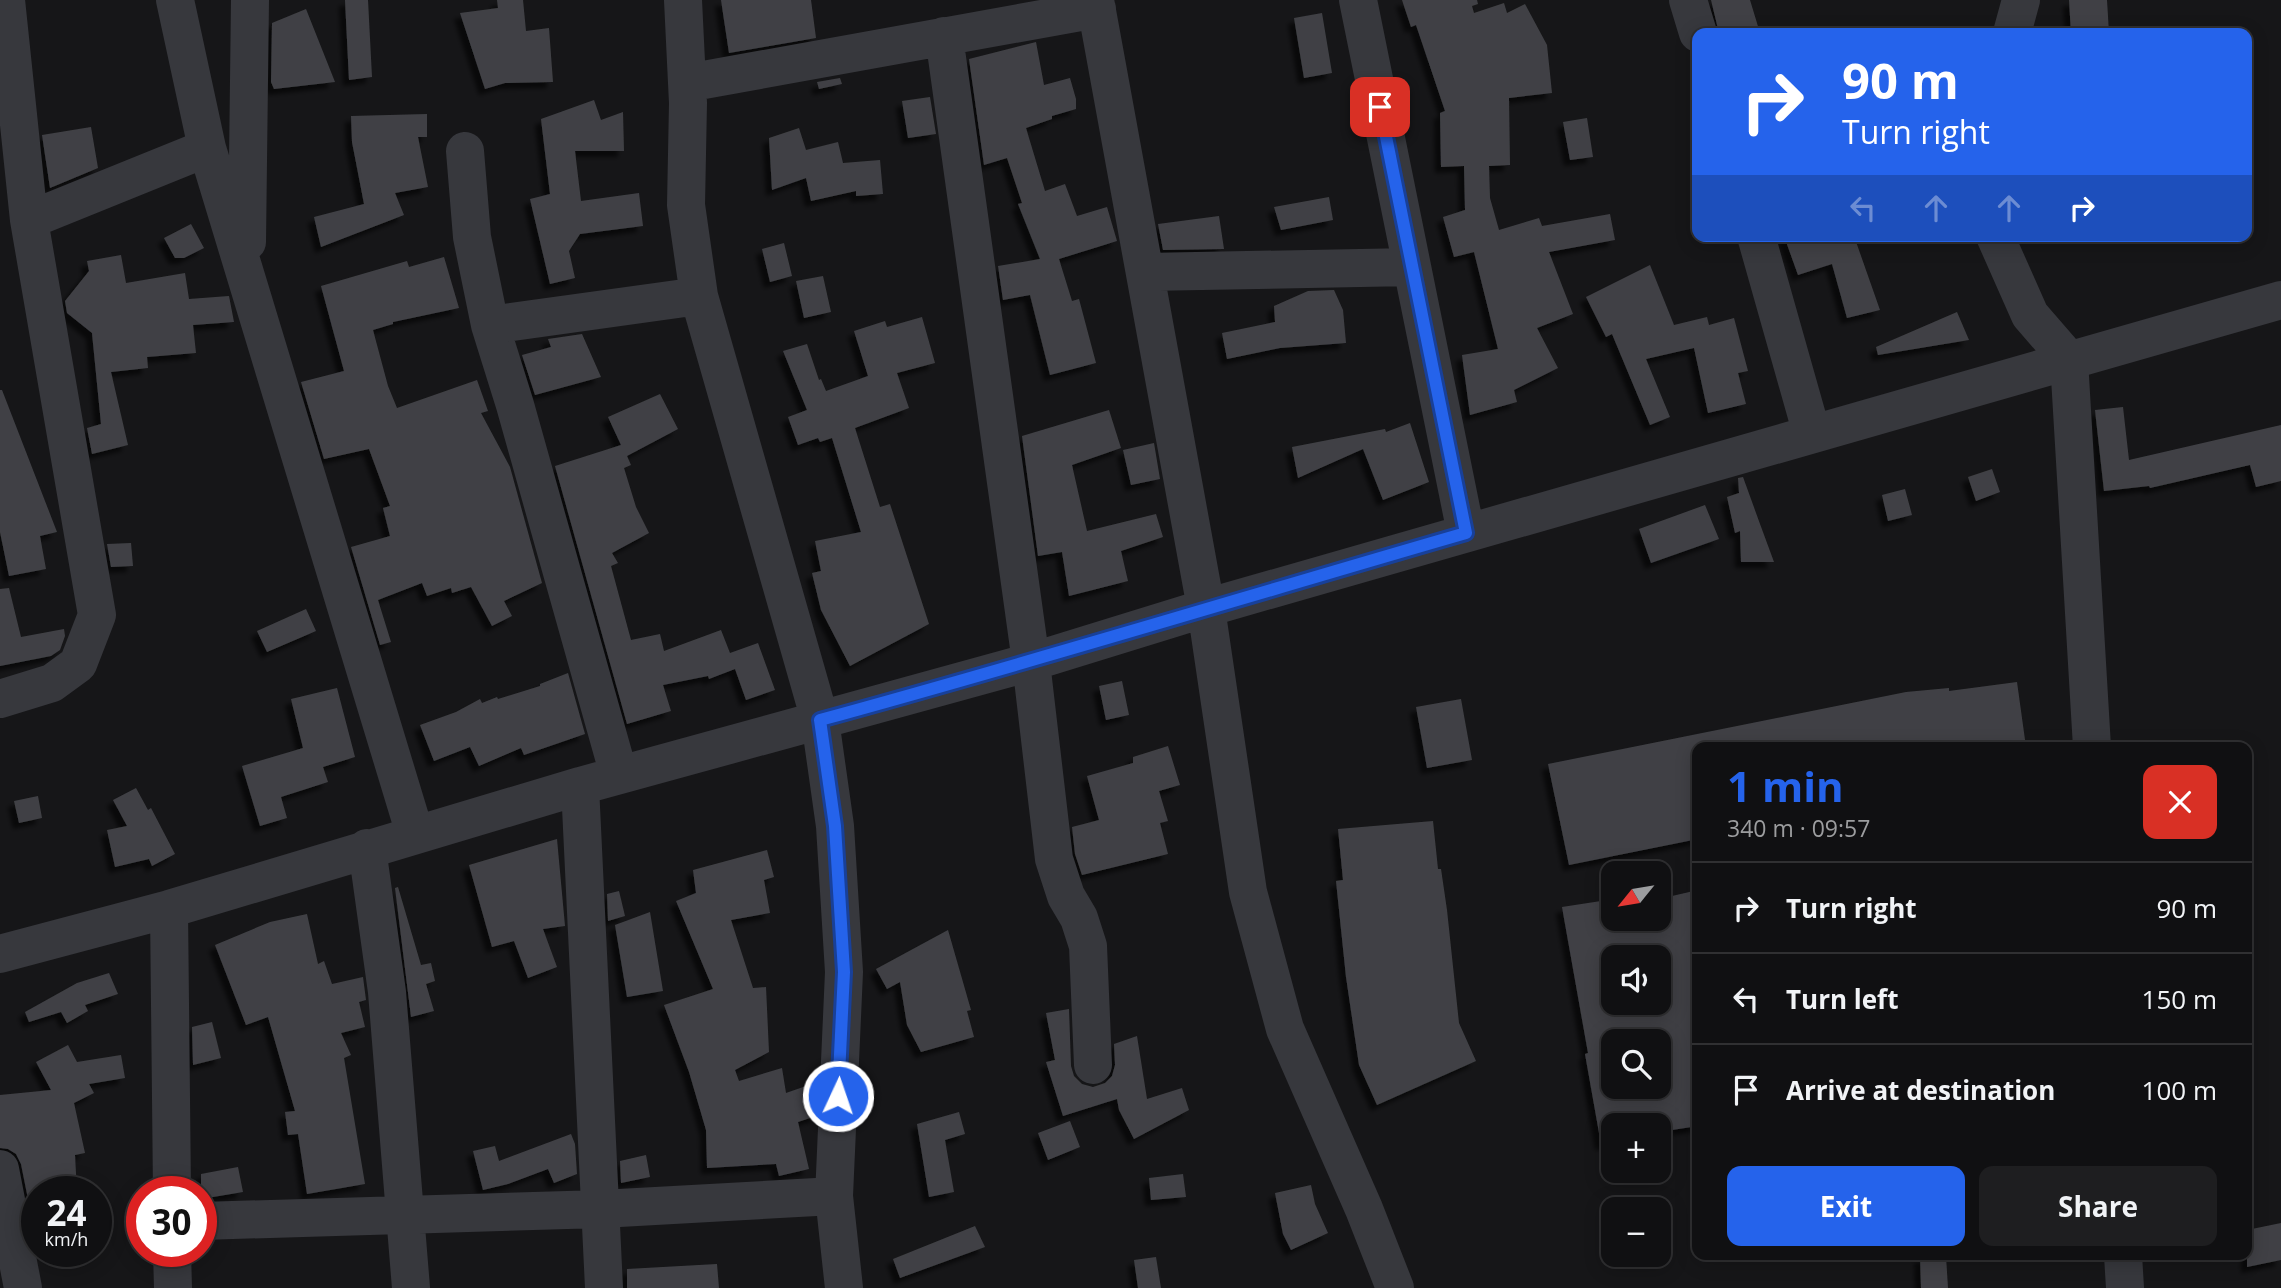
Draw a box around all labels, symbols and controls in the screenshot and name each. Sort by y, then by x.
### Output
text: 90 m [1842,47,1959,113]
icon: right [1727,56,1818,147]
pin [1350,77,1410,137]
icon: arrive [1361,88,1399,126]
text: Turn right [1842,110,1990,153]
icon: left [1844,189,1882,227]
icon: ahead [1917,189,1955,227]
icon: ahead [1990,189,2028,227]
icon: right [2063,189,2101,227]
text: 1 min [1727,757,1844,814]
button: close [2143,765,2217,839]
text: 340 m · 09:57 [1727,812,1870,844]
north arrow [1601,861,1671,931]
map controls [1601,861,1671,1267]
icon: right [1727,889,1765,927]
text: Turn right [1786,890,1917,926]
text: 90 m [2156,890,2217,926]
button: sound [1601,945,1671,1015]
icon: left [1727,980,1765,1018]
text: Turn left [1786,981,1898,1017]
text: 150 m [2142,981,2217,1017]
button: search [1601,1029,1671,1099]
position arrow [801,1059,875,1133]
icon: arrive [1727,1071,1765,1109]
text: Arrive at destination [1786,1072,2055,1108]
text: 100 m [2142,1072,2217,1108]
button: + [1601,1113,1671,1183]
button: Exit [1727,1166,1965,1246]
button: Share [1979,1166,2217,1246]
speed limit sign: 30 [126,1176,217,1267]
text: 24 [46,1189,87,1236]
button: − [1601,1197,1671,1267]
text: km/h [45,1227,88,1251]

